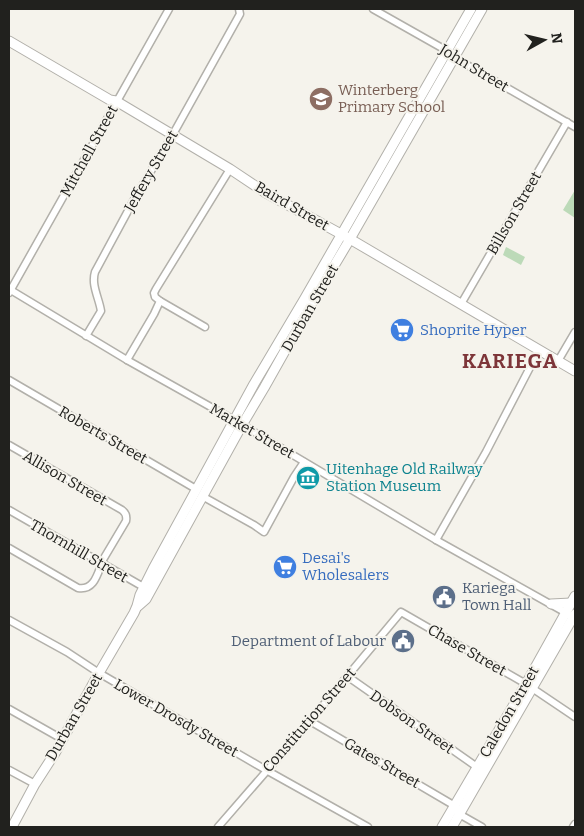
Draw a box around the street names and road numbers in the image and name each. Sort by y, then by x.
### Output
street label: John Street [435,40,512,96]
street label: Mitchell Street [56,102,122,200]
street label: Jeffery Street [120,126,182,216]
street label: Billson Street [483,168,545,258]
street label: Baird Street [252,178,333,235]
street label: Durban Street [278,261,343,355]
street label: Market Street [207,400,298,463]
street label: Roberts Street [55,402,151,468]
street label: Allison Street [20,447,111,510]
street label: Thornhill Street [27,516,132,587]
street label: Chase Street [425,620,510,680]
street label: Caledon Street [476,663,543,761]
street label: Constitution Street [259,664,360,776]
street label: Durban Street [42,670,107,764]
street label: Lower Drosdy Street [111,675,242,761]
street label: Dobson Street [366,686,458,758]
street label: Gates Street [341,734,424,792]

